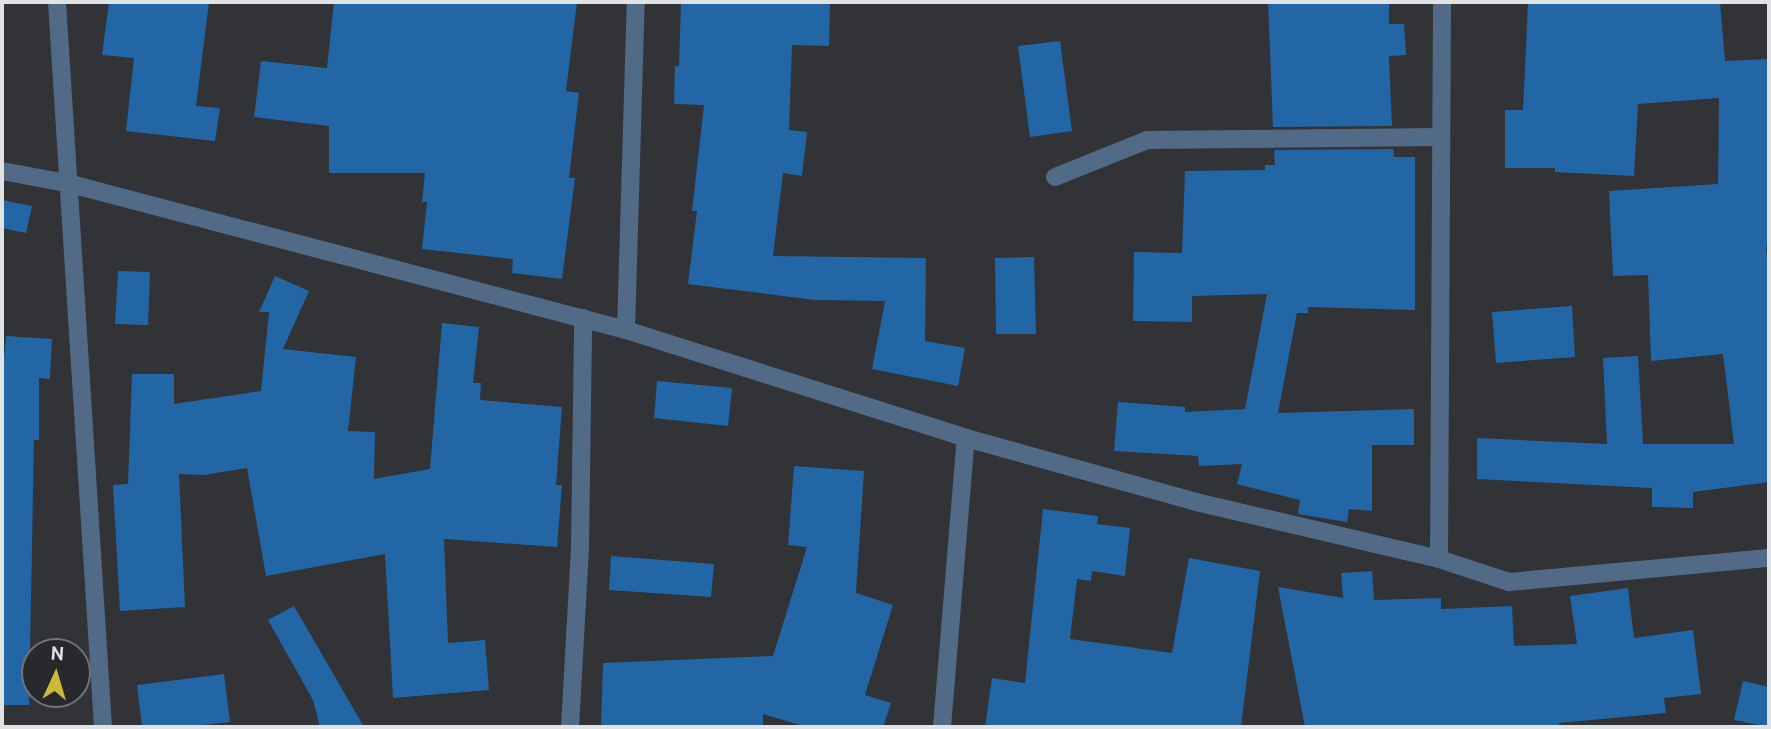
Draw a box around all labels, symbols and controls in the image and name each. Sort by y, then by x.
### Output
north arrow [21,638,91,708]
text: N [50,642,65,665]

